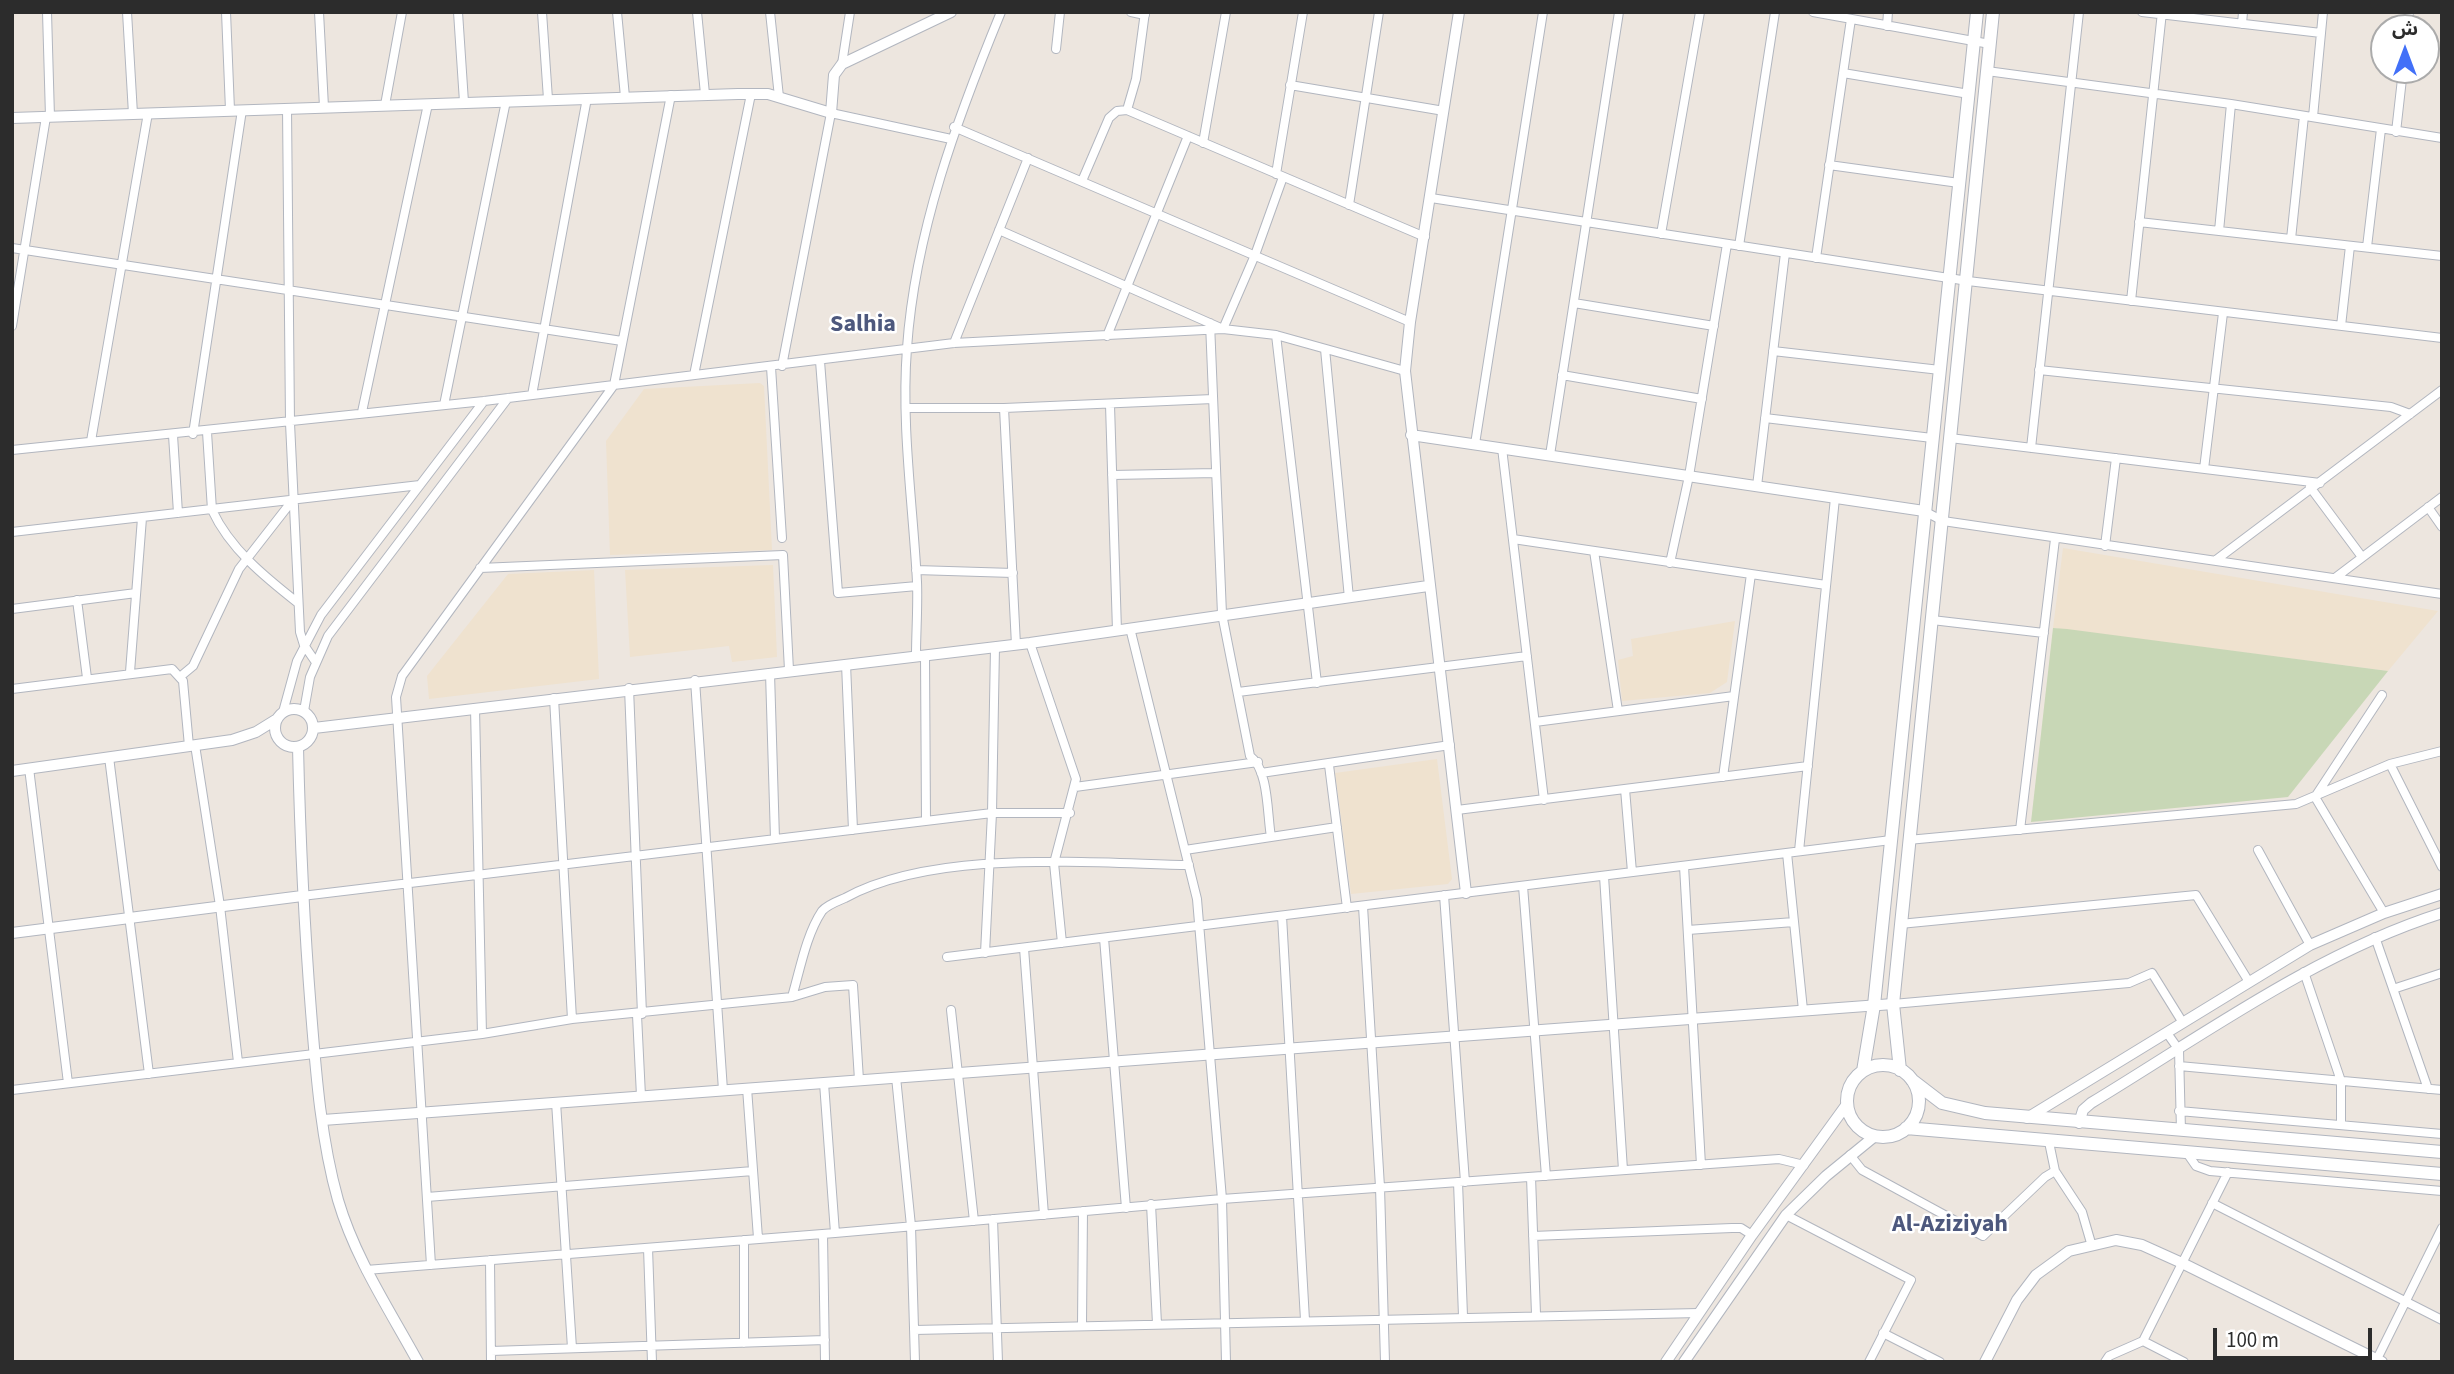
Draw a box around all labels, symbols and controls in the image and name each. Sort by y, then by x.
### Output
north arrow [2370,14,2440,84]
text: ش [2392,16,2418,43]
district label: Salhia [830,312,896,340]
district label: Al-Aziziyah [1892,1212,2008,1240]
scale bar [2216,1314,2375,1358]
text: 100 m [2226,1325,2279,1355]

